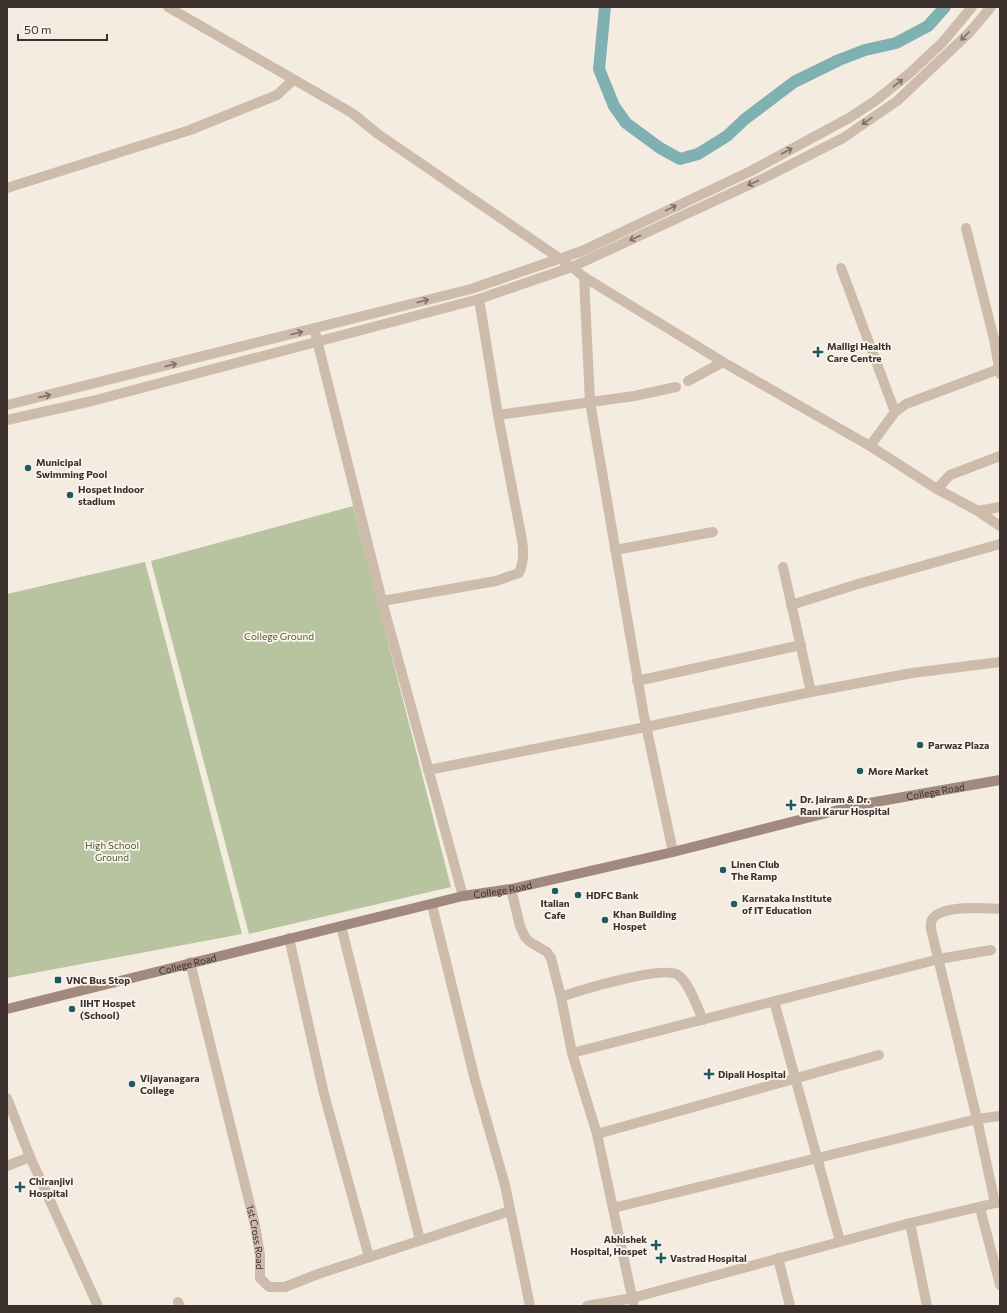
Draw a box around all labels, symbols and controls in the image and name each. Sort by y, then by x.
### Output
scale bar [18,16,107,42]
text: 50 m [24,22,52,36]
one-way arrow [960,31,970,41]
one-way arrow [892,79,903,87]
one-way arrow [862,117,873,125]
one-way arrow [781,147,793,155]
one-way arrow [748,180,760,188]
one-way arrow [664,204,676,211]
one-way arrow [630,235,642,242]
one-way arrow [416,296,429,304]
one-way arrow [290,328,303,336]
place label: Malligi Health Care Centre [827,340,891,364]
marker: Malligi Health Care Centre [812,346,824,358]
one-way arrow [164,360,177,368]
one-way arrow [38,391,51,399]
place label: Municipal Swimming Pool [36,456,108,480]
marker: Municipal Swimming Pool [23,463,33,473]
place label: Hospet Indoor stadium [78,483,144,507]
marker: Hospet Indoor stadium [65,490,75,500]
park label: College Ground [244,630,314,642]
place label: Parwaz Plaza [928,739,989,751]
marker: Parwaz Plaza [915,740,925,750]
place label: More Market [868,765,929,777]
marker: More Market [855,766,865,776]
street label: College Road [905,780,966,802]
place label: Dr. Jairam & Dr. Rani Karur Hospital [800,793,890,817]
marker: Dr. Jairam & Dr. Rani Karur Hospital [785,799,797,811]
park label: High School Ground [85,839,139,863]
place label: Linen Club The Ramp [731,858,780,882]
marker: Linen Club The Ramp [718,865,728,875]
street label: College Road [473,878,533,900]
marker: Italian Cafe [550,886,560,896]
place label: HDFC Bank [586,889,639,901]
marker: HDFC Bank [573,890,583,900]
place label: Karnataka Institute of IT Education [742,892,832,916]
place label: Italian Cafe [540,897,570,921]
marker: Karnataka Institute of IT Education [729,899,739,909]
place label: Khan Building Hospet [613,908,677,932]
marker: Khan Building Hospet [600,915,610,925]
street label: College Road [157,951,218,977]
place label: VNC Bus Stop [66,974,130,986]
marker: VNC Bus Stop [53,975,63,985]
place label: IIHT Hospet (School) [80,997,136,1021]
marker: IIHT Hospet (School) [67,1004,77,1014]
marker: Dipali Hospital [703,1068,715,1080]
place label: Dipali Hospital [718,1068,786,1080]
place label: Vijayanagara College [140,1072,200,1096]
marker: Vijayanagara College [127,1079,137,1089]
place label: Chiranjivi Hospital [29,1175,73,1199]
marker: Chiranjivi Hospital [14,1181,26,1193]
street label: 1st Cross Road [244,1203,266,1270]
place label: Abhishek Hospital, Hospet [570,1233,647,1257]
marker: Abhishek Hospital, Hospet [650,1239,662,1251]
marker: Vastrad Hospital [655,1252,667,1264]
place label: Vastrad Hospital [670,1252,747,1264]

